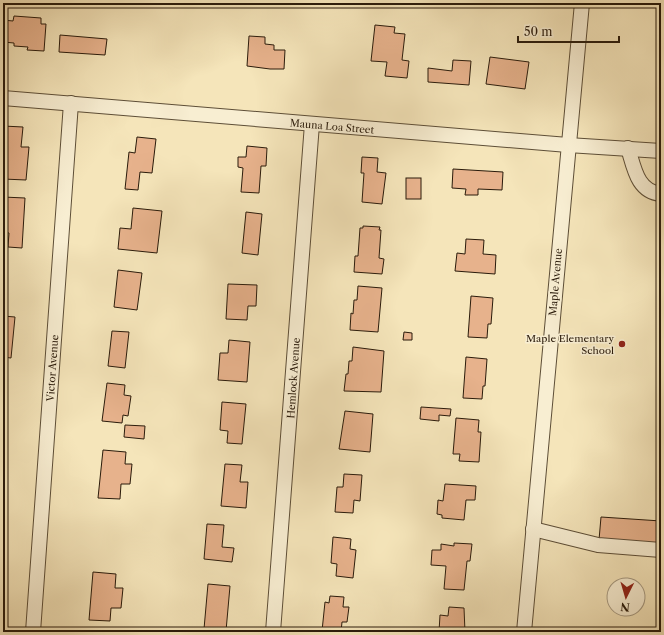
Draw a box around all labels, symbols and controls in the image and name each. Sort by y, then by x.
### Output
scale bar [518,18,619,44]
text: 50 m [524,24,553,39]
street label: Mauna Loa Street [289,116,375,137]
street label: Maple Avenue [546,247,565,316]
place label: Maple Elementary School [526,332,614,357]
street label: Victor Avenue [44,334,61,403]
street label: Hemlock Avenue [284,337,303,419]
marker: Maple Elementary School [617,339,627,349]
north arrow [606,577,646,617]
text: N [619,600,631,614]

